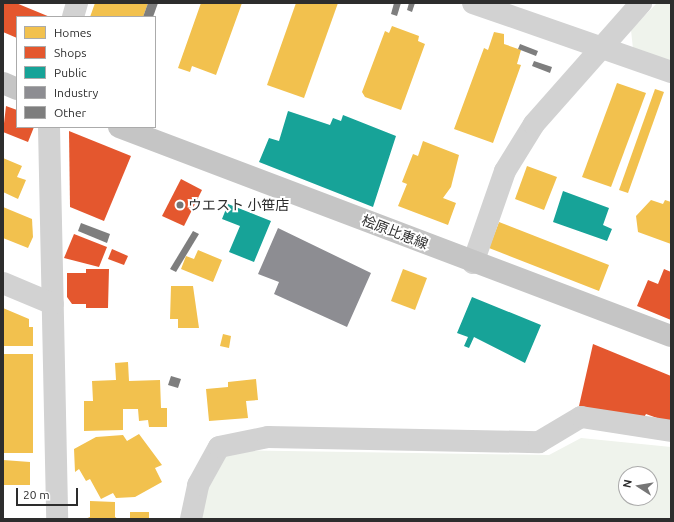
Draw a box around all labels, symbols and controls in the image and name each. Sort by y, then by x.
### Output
legend [16,16,156,128]
text: Homes [54,26,92,39]
text: Shops [54,46,86,59]
text: Public [54,66,87,79]
text: Industry [54,86,98,99]
text: Other [54,106,86,119]
place label: ウエスト 小笹店 [188,197,289,213]
marker: ウエスト 小笹店 [175,200,185,210]
street label: 桧原比恵線 [359,212,431,252]
north arrow [618,466,658,506]
text: N [621,478,634,489]
scale bar [18,480,80,506]
text: 20 m [23,488,50,501]

